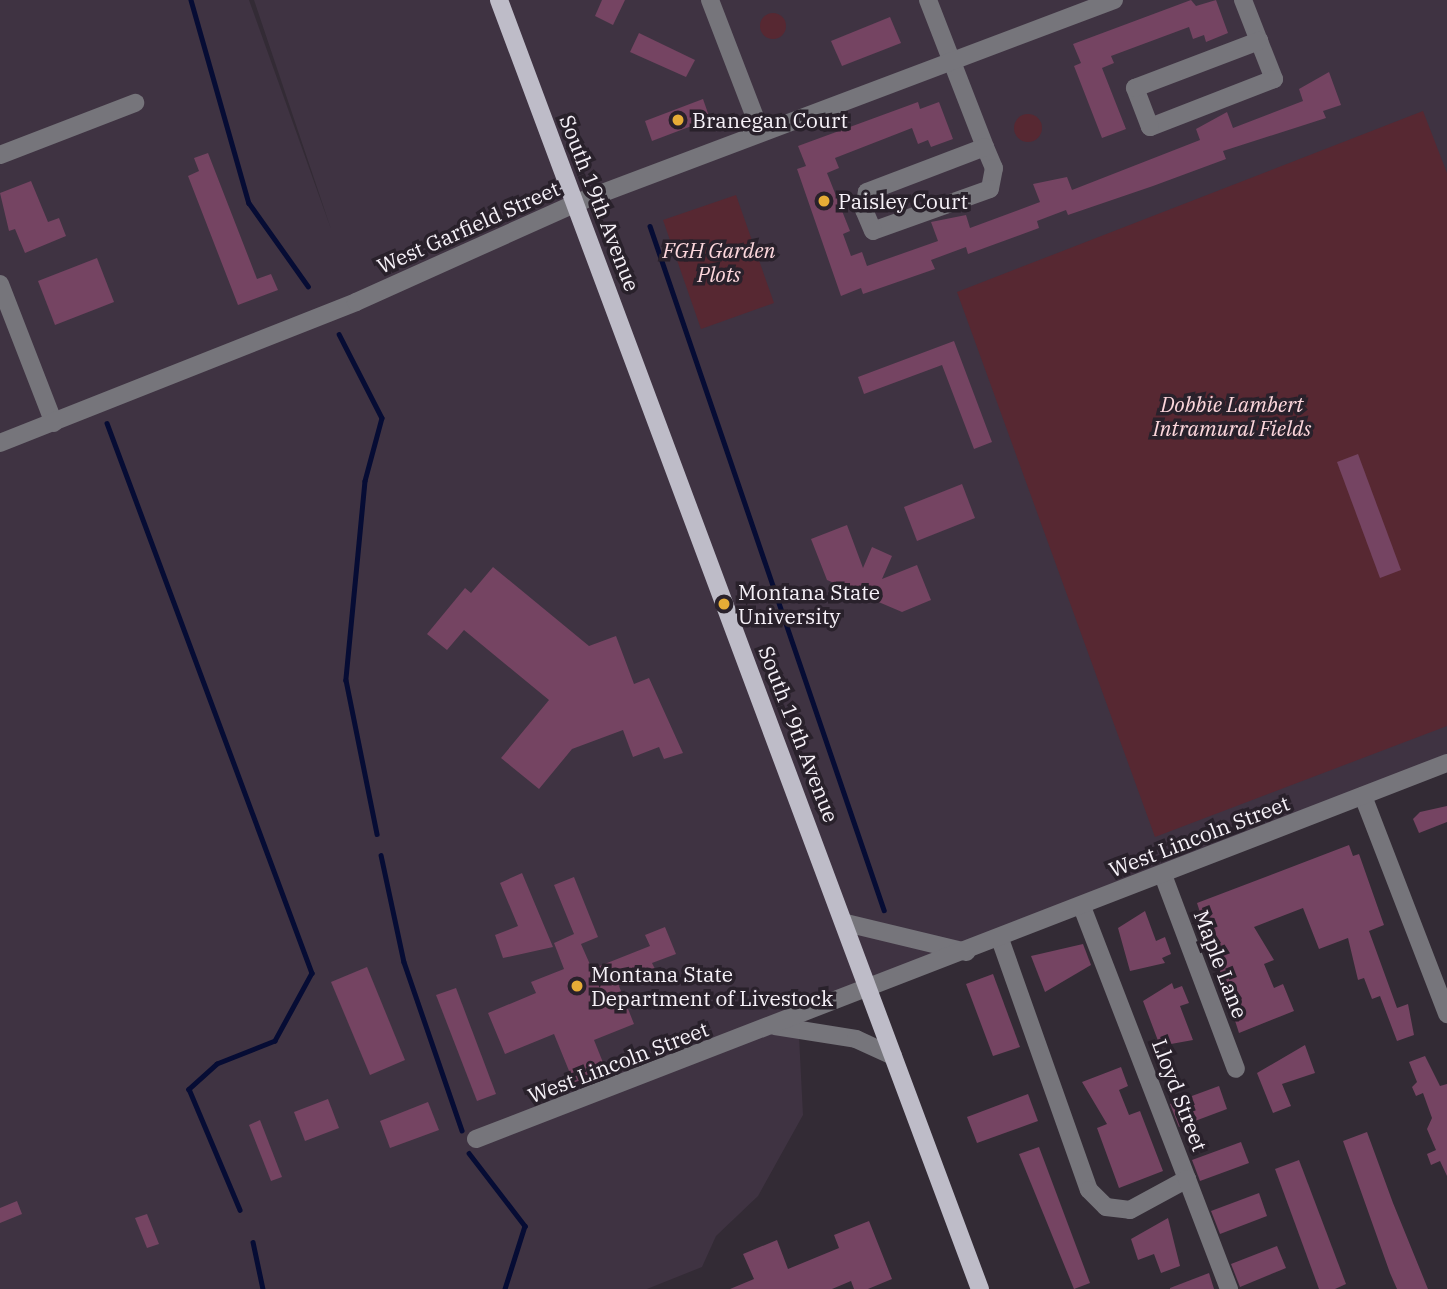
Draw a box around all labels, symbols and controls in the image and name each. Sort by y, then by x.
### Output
place label: Branegan Court [692,107,848,133]
street label: South 19th Avenue [555,111,645,295]
marker: Branegan Court [670,112,686,128]
street label: West Garfield Street [373,175,563,279]
place label: Paisley Court [838,188,968,214]
marker: Paisley Court [816,193,832,209]
park label: FGH Garden Plots [663,237,775,287]
park label: Dobbie Lambert Intramural Fields [1153,391,1311,441]
place label: Montana State University [738,579,880,629]
marker: Montana State University [716,596,732,612]
street label: South 19th Avenue [754,642,844,826]
street label: West Lincoln Street [1105,790,1293,882]
street label: Maple Lane [1189,906,1253,1022]
place label: Montana State Department of Livestock [591,961,833,1011]
marker: Montana State Department of Livestock [569,978,585,994]
street label: West Lincoln Street [524,1016,712,1108]
street label: Lloyd Street [1147,1035,1213,1155]

